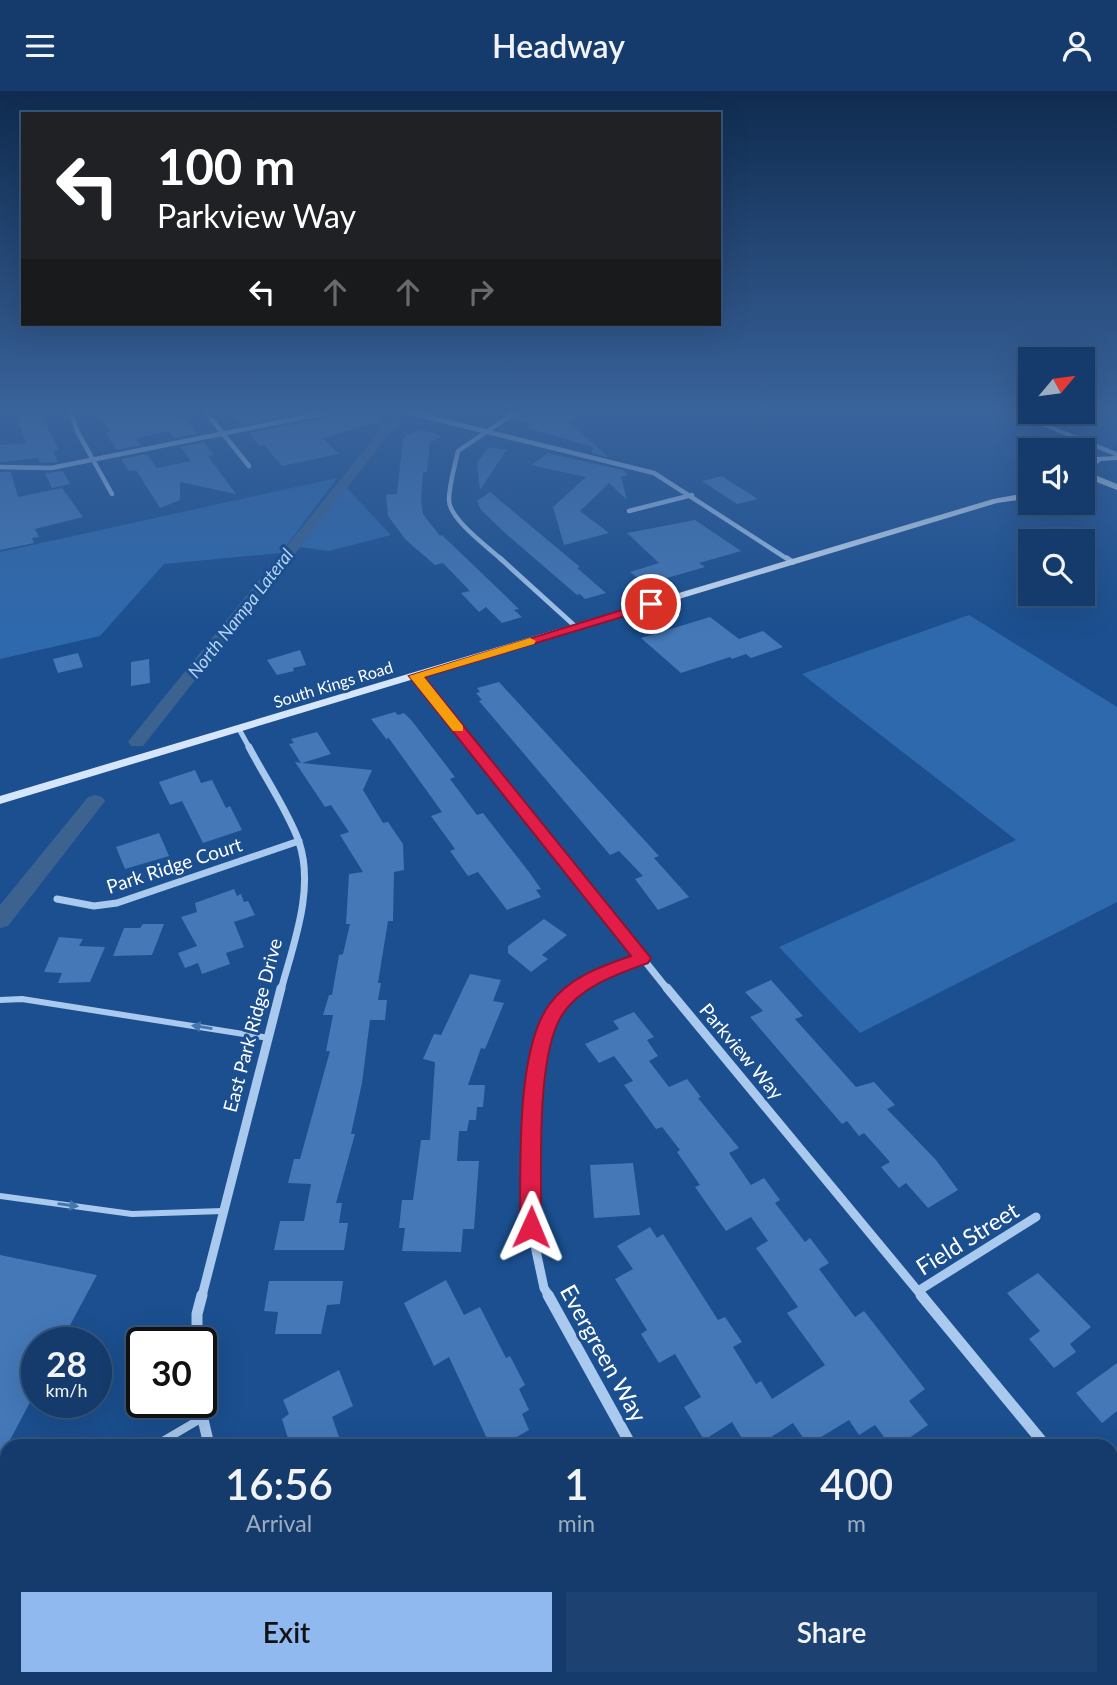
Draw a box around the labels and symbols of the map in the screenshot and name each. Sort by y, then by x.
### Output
north arrow [1018,347,1096,423]
water label: North Nampa Lateral [183,544,297,682]
pin [621,574,681,634]
street label: South Kings Road [271,657,395,711]
street label: Park Ridge Court [103,832,245,898]
street label: East Park Ridge Drive [218,936,286,1114]
street label: Parkview Way [695,998,789,1104]
one-way arrow [191,1022,213,1033]
position arrow [494,1190,568,1264]
street label: Field Street [911,1195,1024,1280]
one-way arrow [57,1200,79,1211]
street label: Evergreen Way [555,1279,653,1427]
speed limit sign: 30 [126,1327,217,1418]

